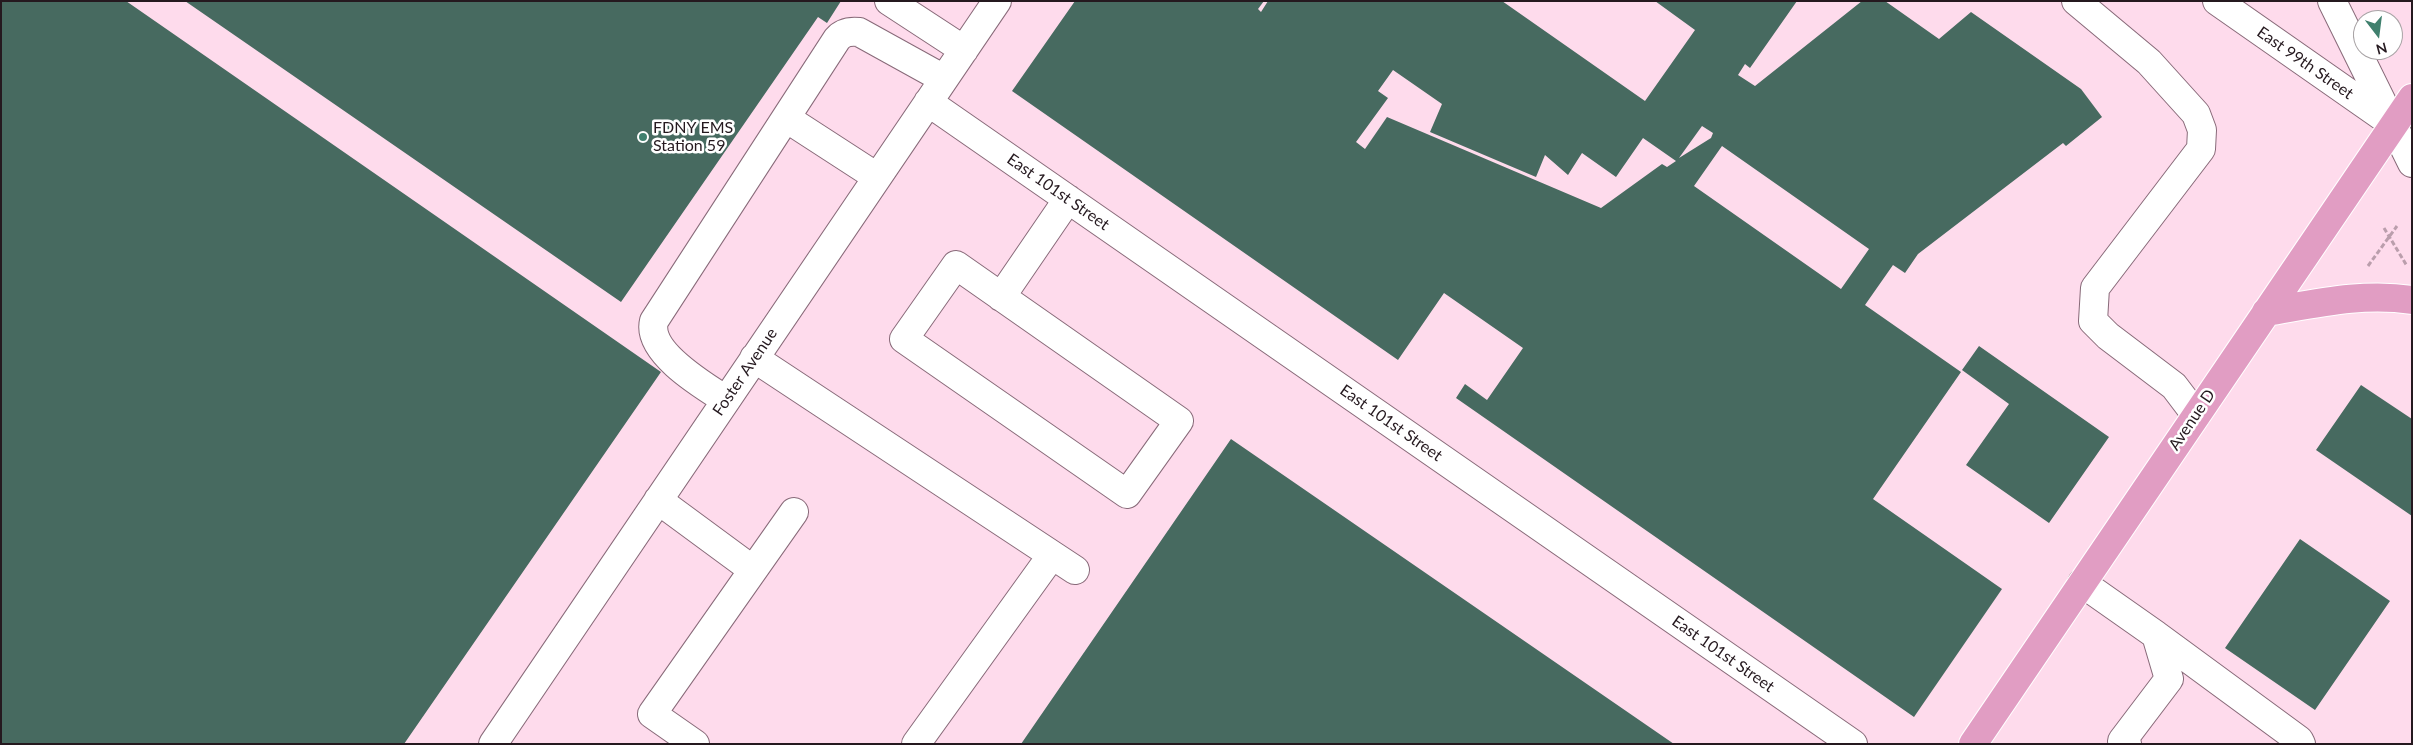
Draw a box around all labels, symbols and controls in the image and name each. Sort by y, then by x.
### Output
north arrow [2353,10,2403,60]
street label: East 99th Street [2253,23,2357,103]
text: N [2374,39,2389,59]
place label: FDNY EMS Station 59 [653,118,733,156]
marker: FDNY EMS Station 59 [637,131,649,143]
street label: East 101st Street [1003,150,1113,234]
street label: Foster Avenue [709,325,781,419]
street label: East 101st Street [1336,381,1446,465]
street label: Avenue D [2165,386,2219,454]
street label: East 101st Street [1668,612,1778,696]

